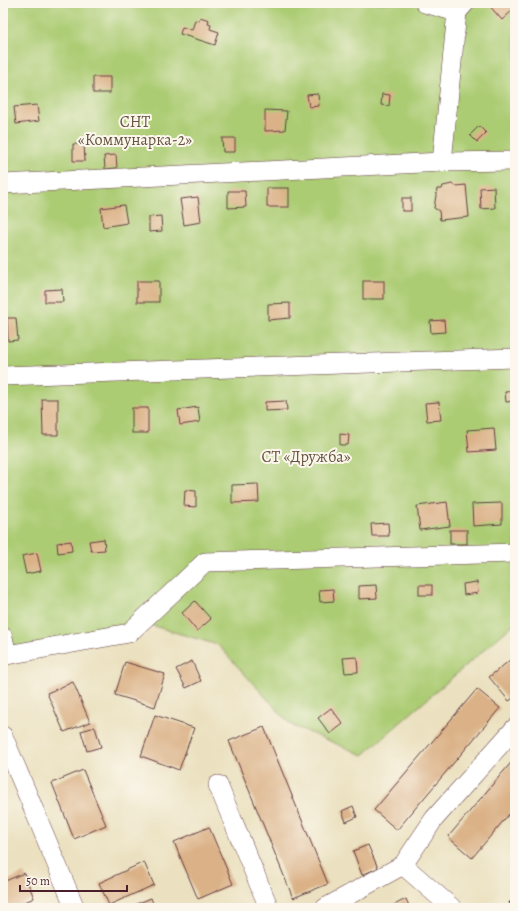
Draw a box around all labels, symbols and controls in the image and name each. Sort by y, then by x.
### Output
park label: СНТ «Коммунарка-2» [78,111,192,151]
park label: СТ «Дружба» [261,446,351,468]
scale bar [20,867,127,893]
text: 50 m [26,873,50,889]

